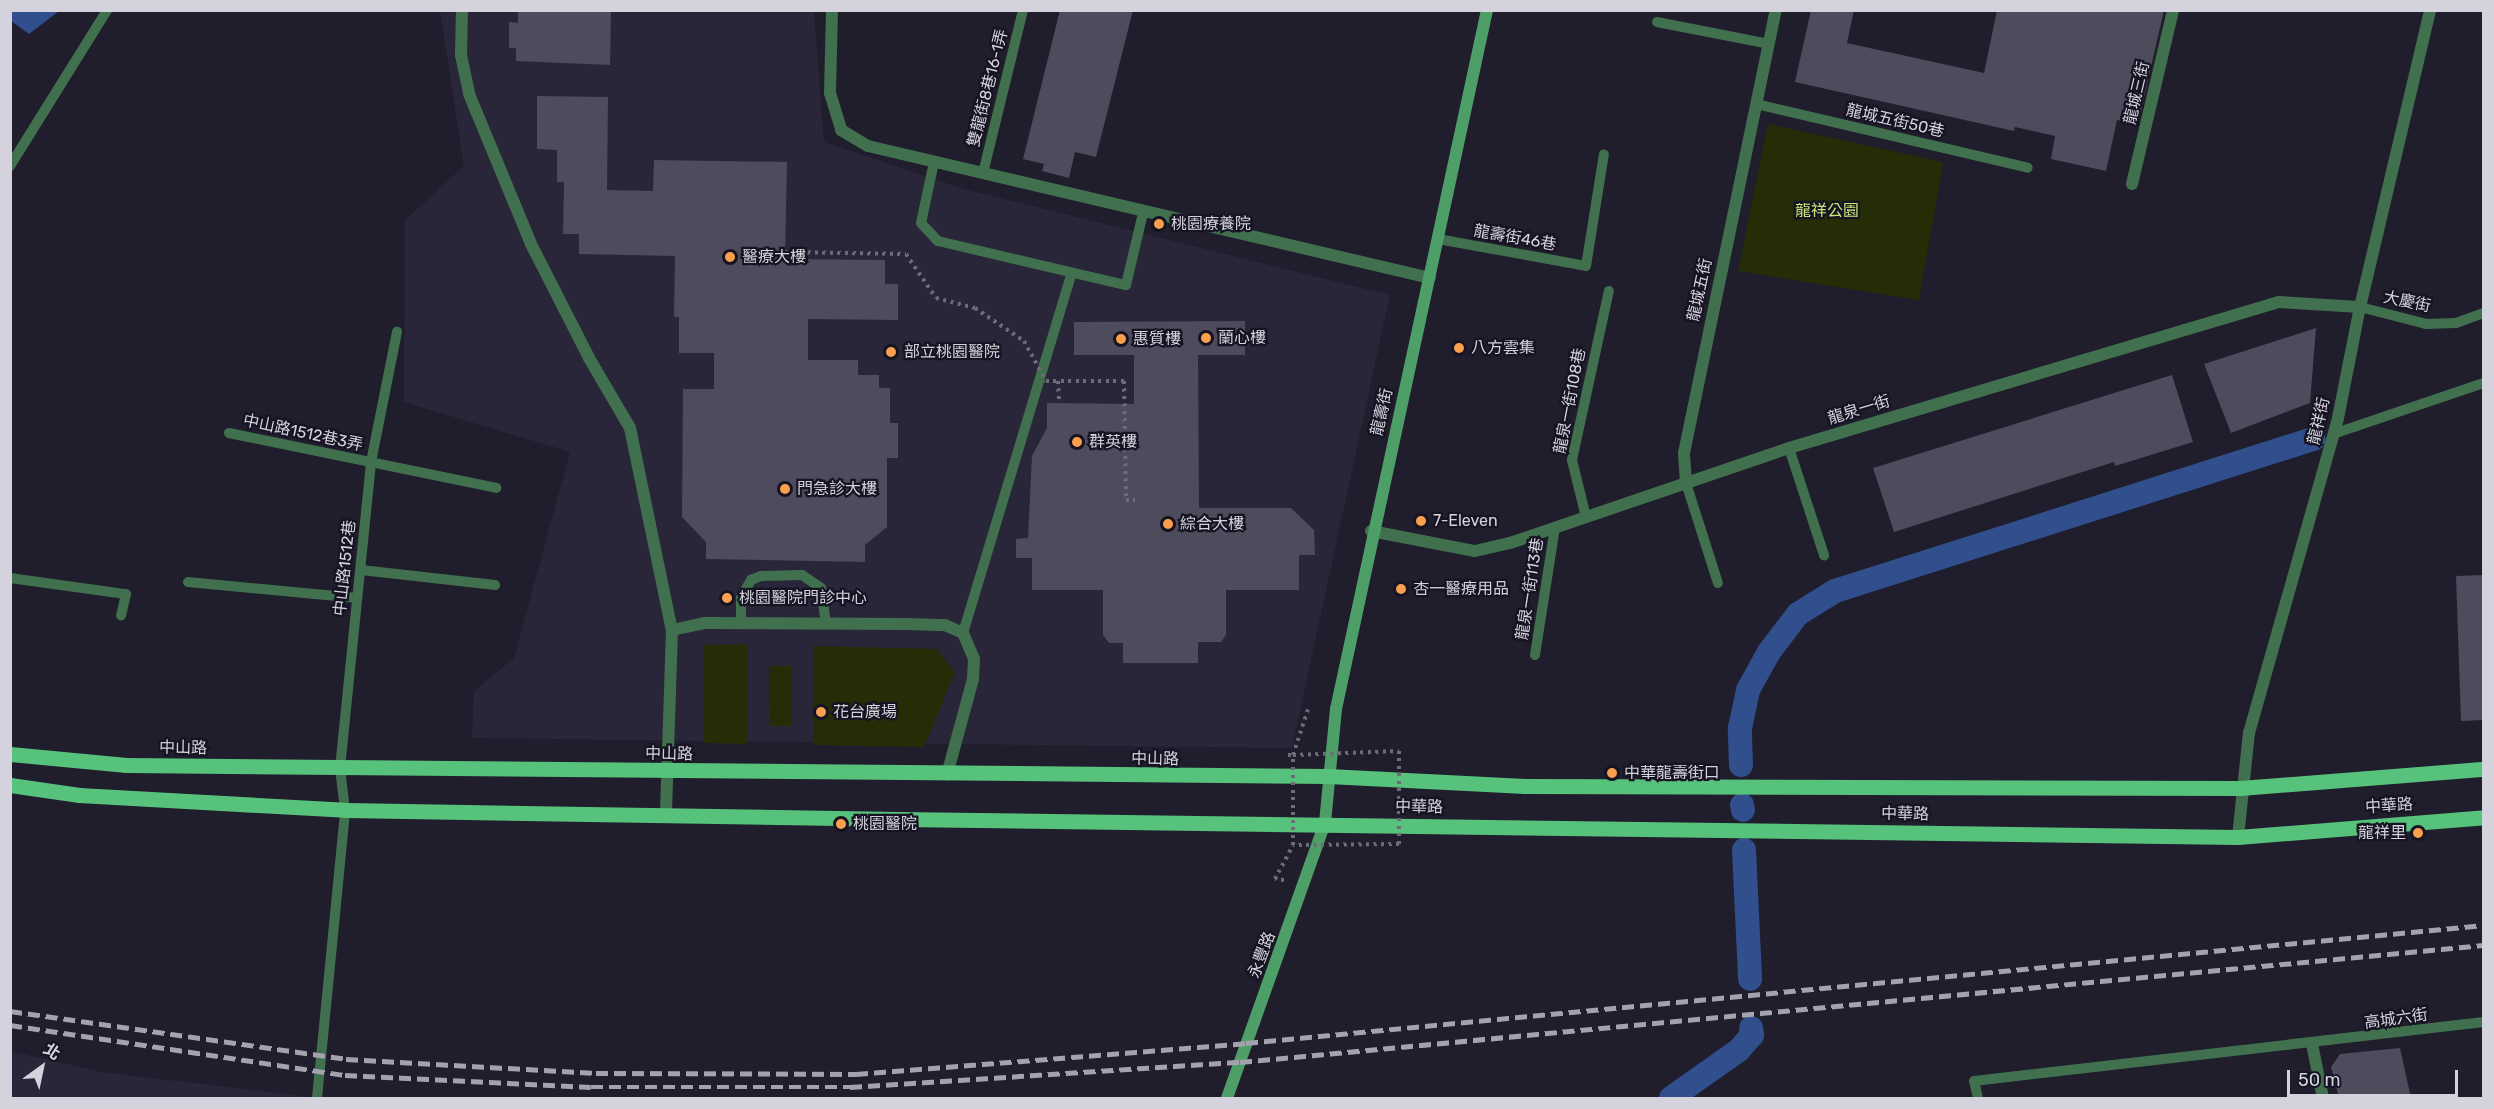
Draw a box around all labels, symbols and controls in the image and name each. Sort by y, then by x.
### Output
street label: 雙龍街8巷16-1弄 [964,27,1012,149]
street label: 龍城三街 [2120,60,2154,126]
street label: 龍城五街50巷 [1844,100,1946,142]
park label: 龍祥公園 [1795,201,1859,221]
place label: 桃園療養院 [1171,214,1251,234]
marker: 桃園療養院 [1152,217,1166,231]
street label: 龍壽街46巷 [1472,221,1558,255]
place label: 醫療大樓 [742,247,806,267]
marker: 醫療大樓 [723,250,737,264]
street label: 龍城五街 [1684,257,1716,323]
street label: 大慶街 [2382,288,2432,316]
place label: 蘭心樓 [1218,328,1266,348]
place label: 惠質樓 [1133,329,1181,349]
marker: 蘭心樓 [1199,331,1213,345]
marker: 惠質樓 [1114,332,1128,346]
place label: 八方雲集 [1471,338,1535,358]
marker: 八方雲集 [1452,341,1466,355]
place label: 部立桃園醫院 [904,342,1000,362]
marker: 部立桃園醫院 [882,343,900,361]
street label: 龍泉一街108巷 [1550,347,1590,455]
street label: 龍壽街 [1367,386,1397,438]
street label: 龍泉一街 [1826,391,1892,429]
street label: 龍祥街 [2304,395,2334,447]
street label: 中山路1512巷3弄 [241,411,365,455]
place label: 群英樓 [1089,432,1137,452]
marker: 群英樓 [1070,435,1084,449]
place label: 門急診大樓 [797,479,877,499]
marker: 門急診大樓 [778,482,792,496]
place label: 7-Eleven [1433,511,1498,531]
place label: 綜合大樓 [1180,514,1244,534]
marker: 7-Eleven [1414,514,1428,528]
marker: 綜合大樓 [1161,517,1175,531]
street label: 中山路1512巷 [330,519,360,617]
street label: 龍泉一街113巷 [1512,536,1548,642]
place label: 杏一醫療用品 [1413,579,1509,599]
marker: 杏一醫療用品 [1394,582,1408,596]
place label: 桃園醫院門診中心 [739,588,867,608]
marker: 桃園醫院門診中心 [720,591,734,605]
place label: 花台廣場 [833,702,897,722]
marker: 花台廣場 [814,705,828,719]
street label: 中山路 [159,738,207,758]
street label: 中山路 [645,744,693,764]
street label: 中山路 [1131,749,1179,769]
place label: 中華龍壽街口 [1624,763,1720,783]
marker: 中華龍壽街口 [1605,766,1619,780]
street label: 中華路 [2364,795,2414,817]
street label: 中華路 [1395,797,1443,817]
street label: 中華路 [1881,804,1929,824]
place label: 桃園醫院 [853,814,917,834]
marker: 桃園醫院 [834,817,848,831]
place label: 龍祥里 [2358,823,2406,843]
marker: 龍祥里 [2411,826,2425,840]
street label: 永豐路 [1244,929,1280,981]
street label: 高城六街 [2363,1005,2429,1033]
north arrow [12,1037,72,1097]
text: 北 [40,1039,64,1064]
scale bar [2290,1058,2461,1096]
text: 50 m [2298,1069,2341,1091]

